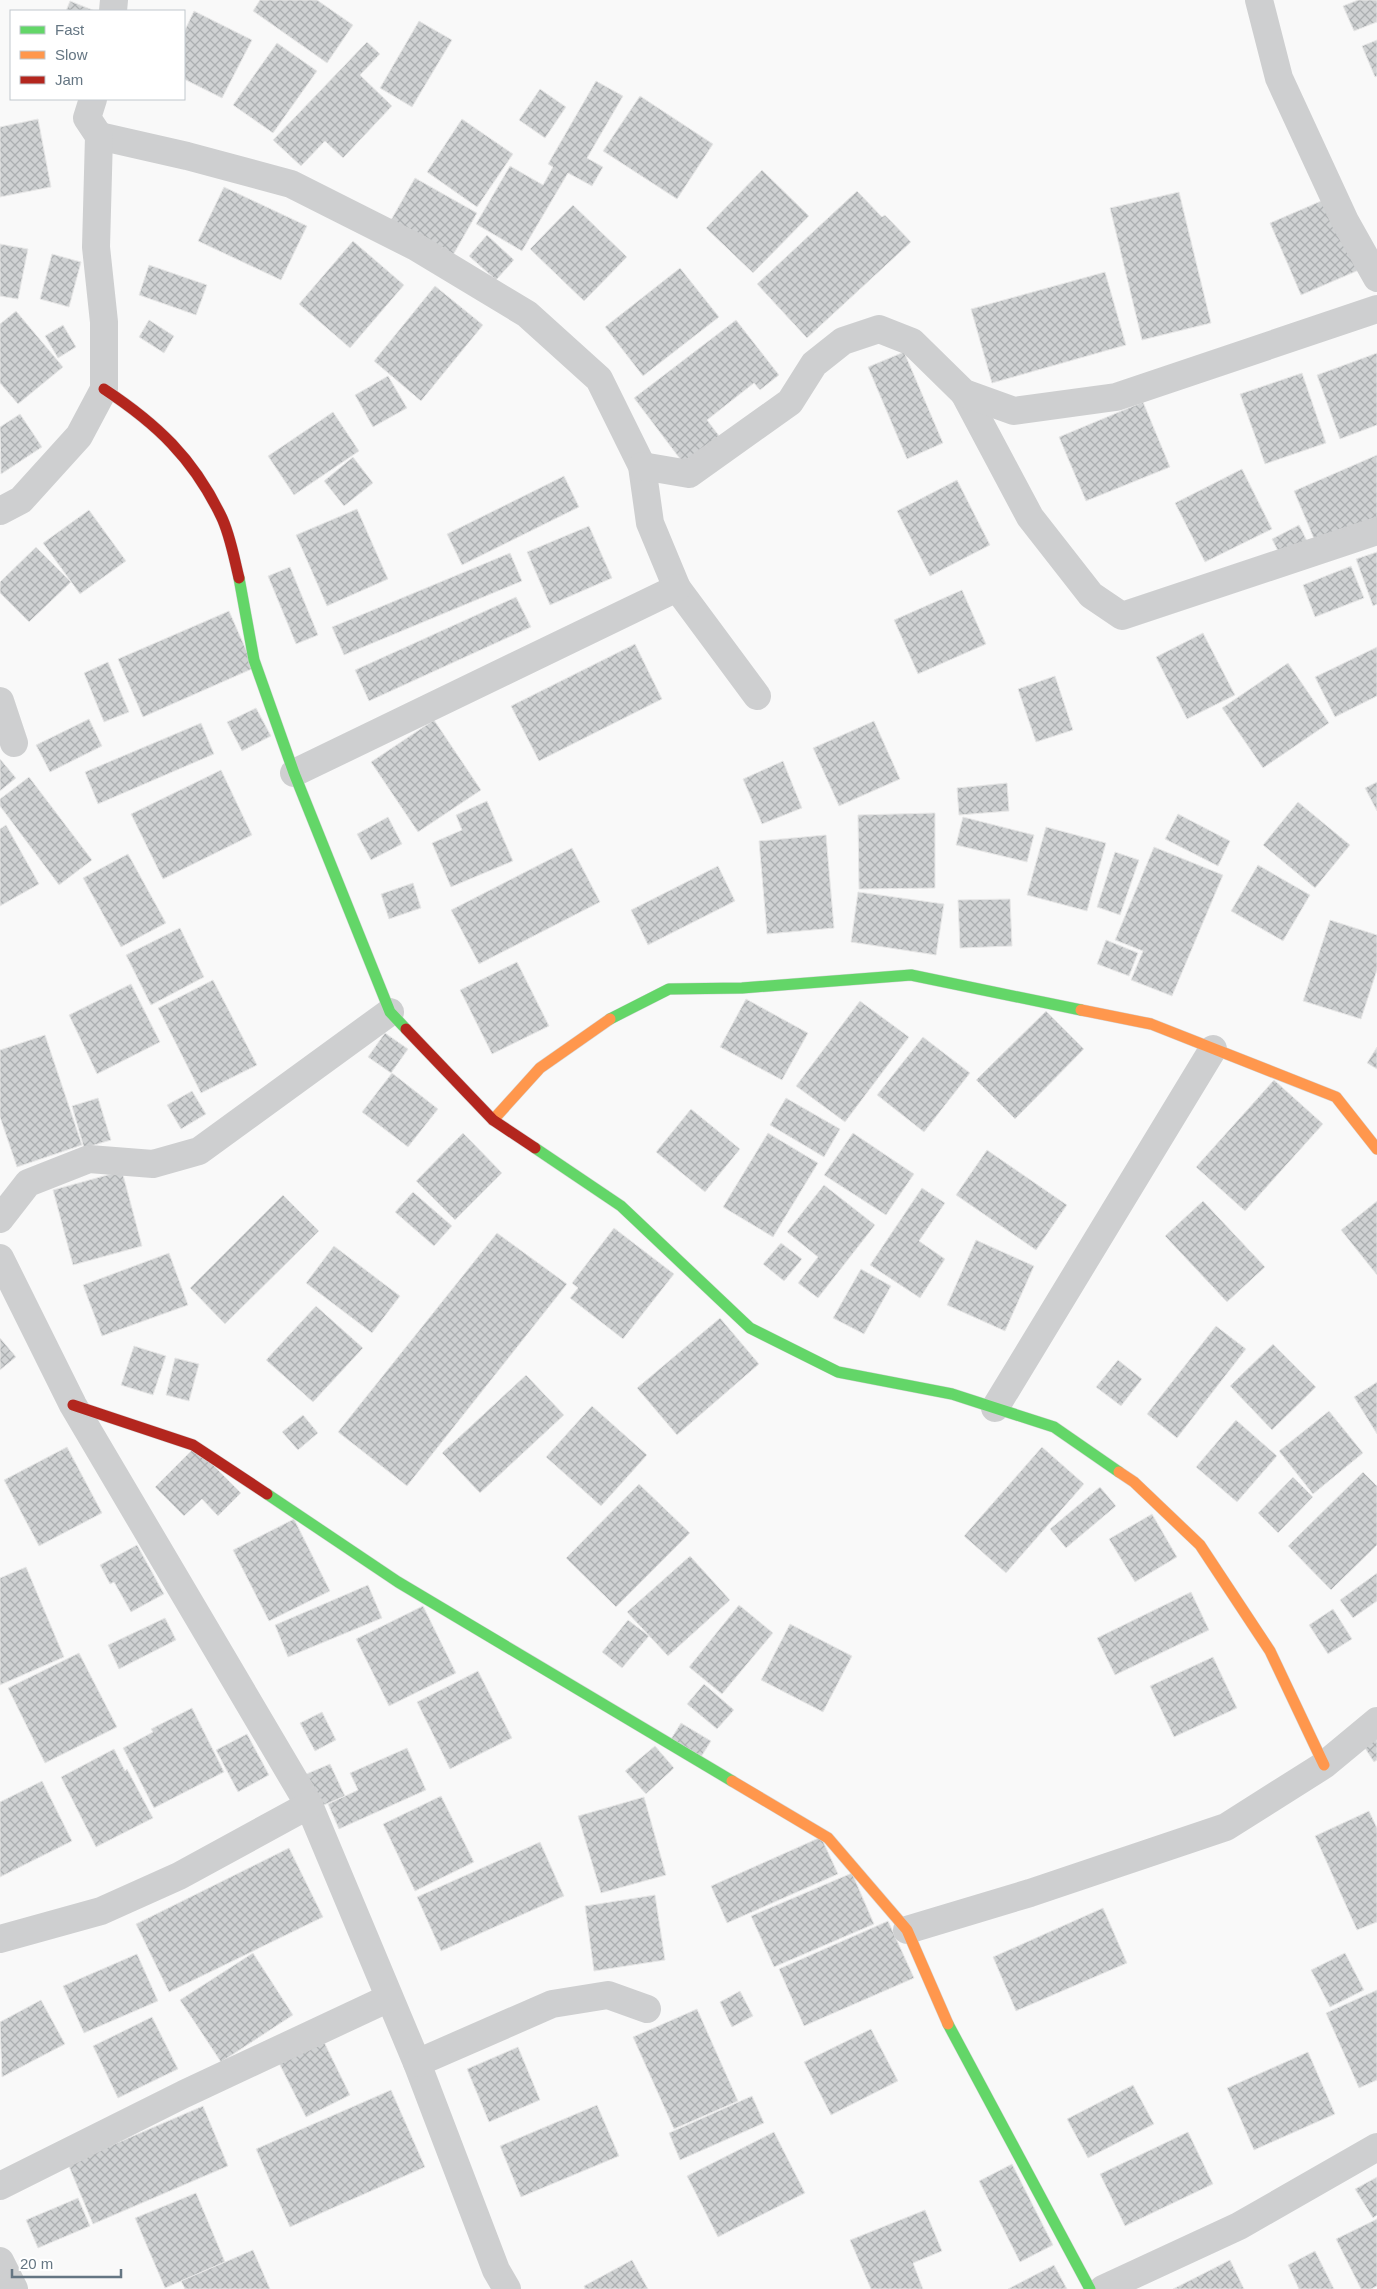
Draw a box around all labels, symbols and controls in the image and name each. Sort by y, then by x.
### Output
legend [10,10,185,100]
text: Fast [55,21,85,38]
text: Slow [55,46,88,63]
text: Jam [55,71,83,88]
scale bar [12,2246,121,2278]
text: 20 m [20,2255,53,2272]

